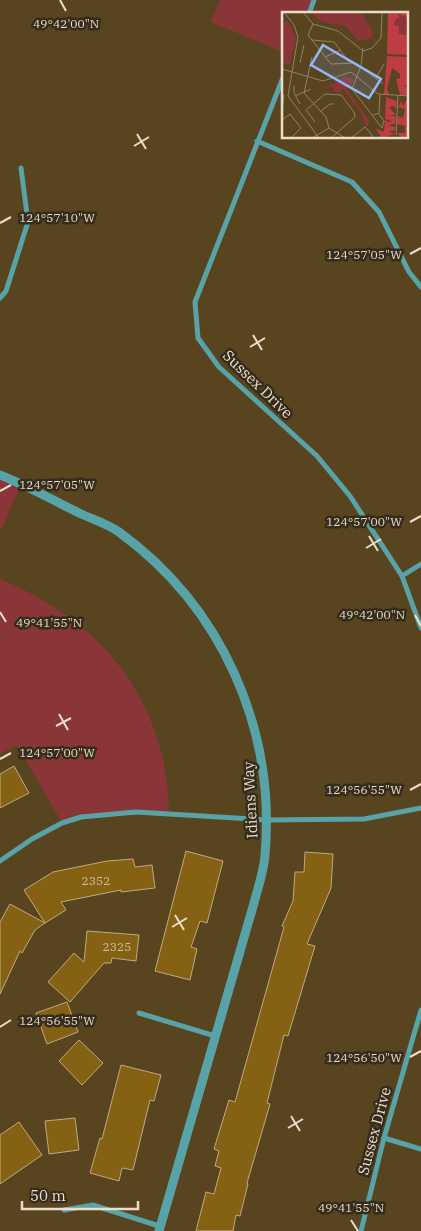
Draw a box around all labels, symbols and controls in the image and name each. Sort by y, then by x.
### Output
inset map [282,12,408,139]
text: 49°42'00"N [33,16,99,31]
text: 124°57'10"W [19,210,95,225]
text: 124°57'05"W [326,247,402,262]
street label: Sussex Drive [219,346,297,422]
text: 124°57'05"W [19,477,95,492]
text: 124°57'00"W [326,514,402,529]
text: 49°42'00"N [339,607,405,622]
text: 49°41'55"N [16,615,82,630]
text: 124°57'00"W [19,745,95,760]
street label: Idiens Way [238,761,262,839]
text: 124°56'55"W [326,782,402,797]
house number: 2352 [82,873,110,888]
house number: 2325 [103,939,131,954]
text: 124°56'55"W [19,1013,95,1028]
text: 124°56'50"W [326,1050,402,1065]
street label: Sussex Drive [353,1085,395,1177]
scale bar [22,1178,139,1210]
text: 50 m [30,1186,66,1205]
text: 49°41'55"N [318,1200,384,1215]

